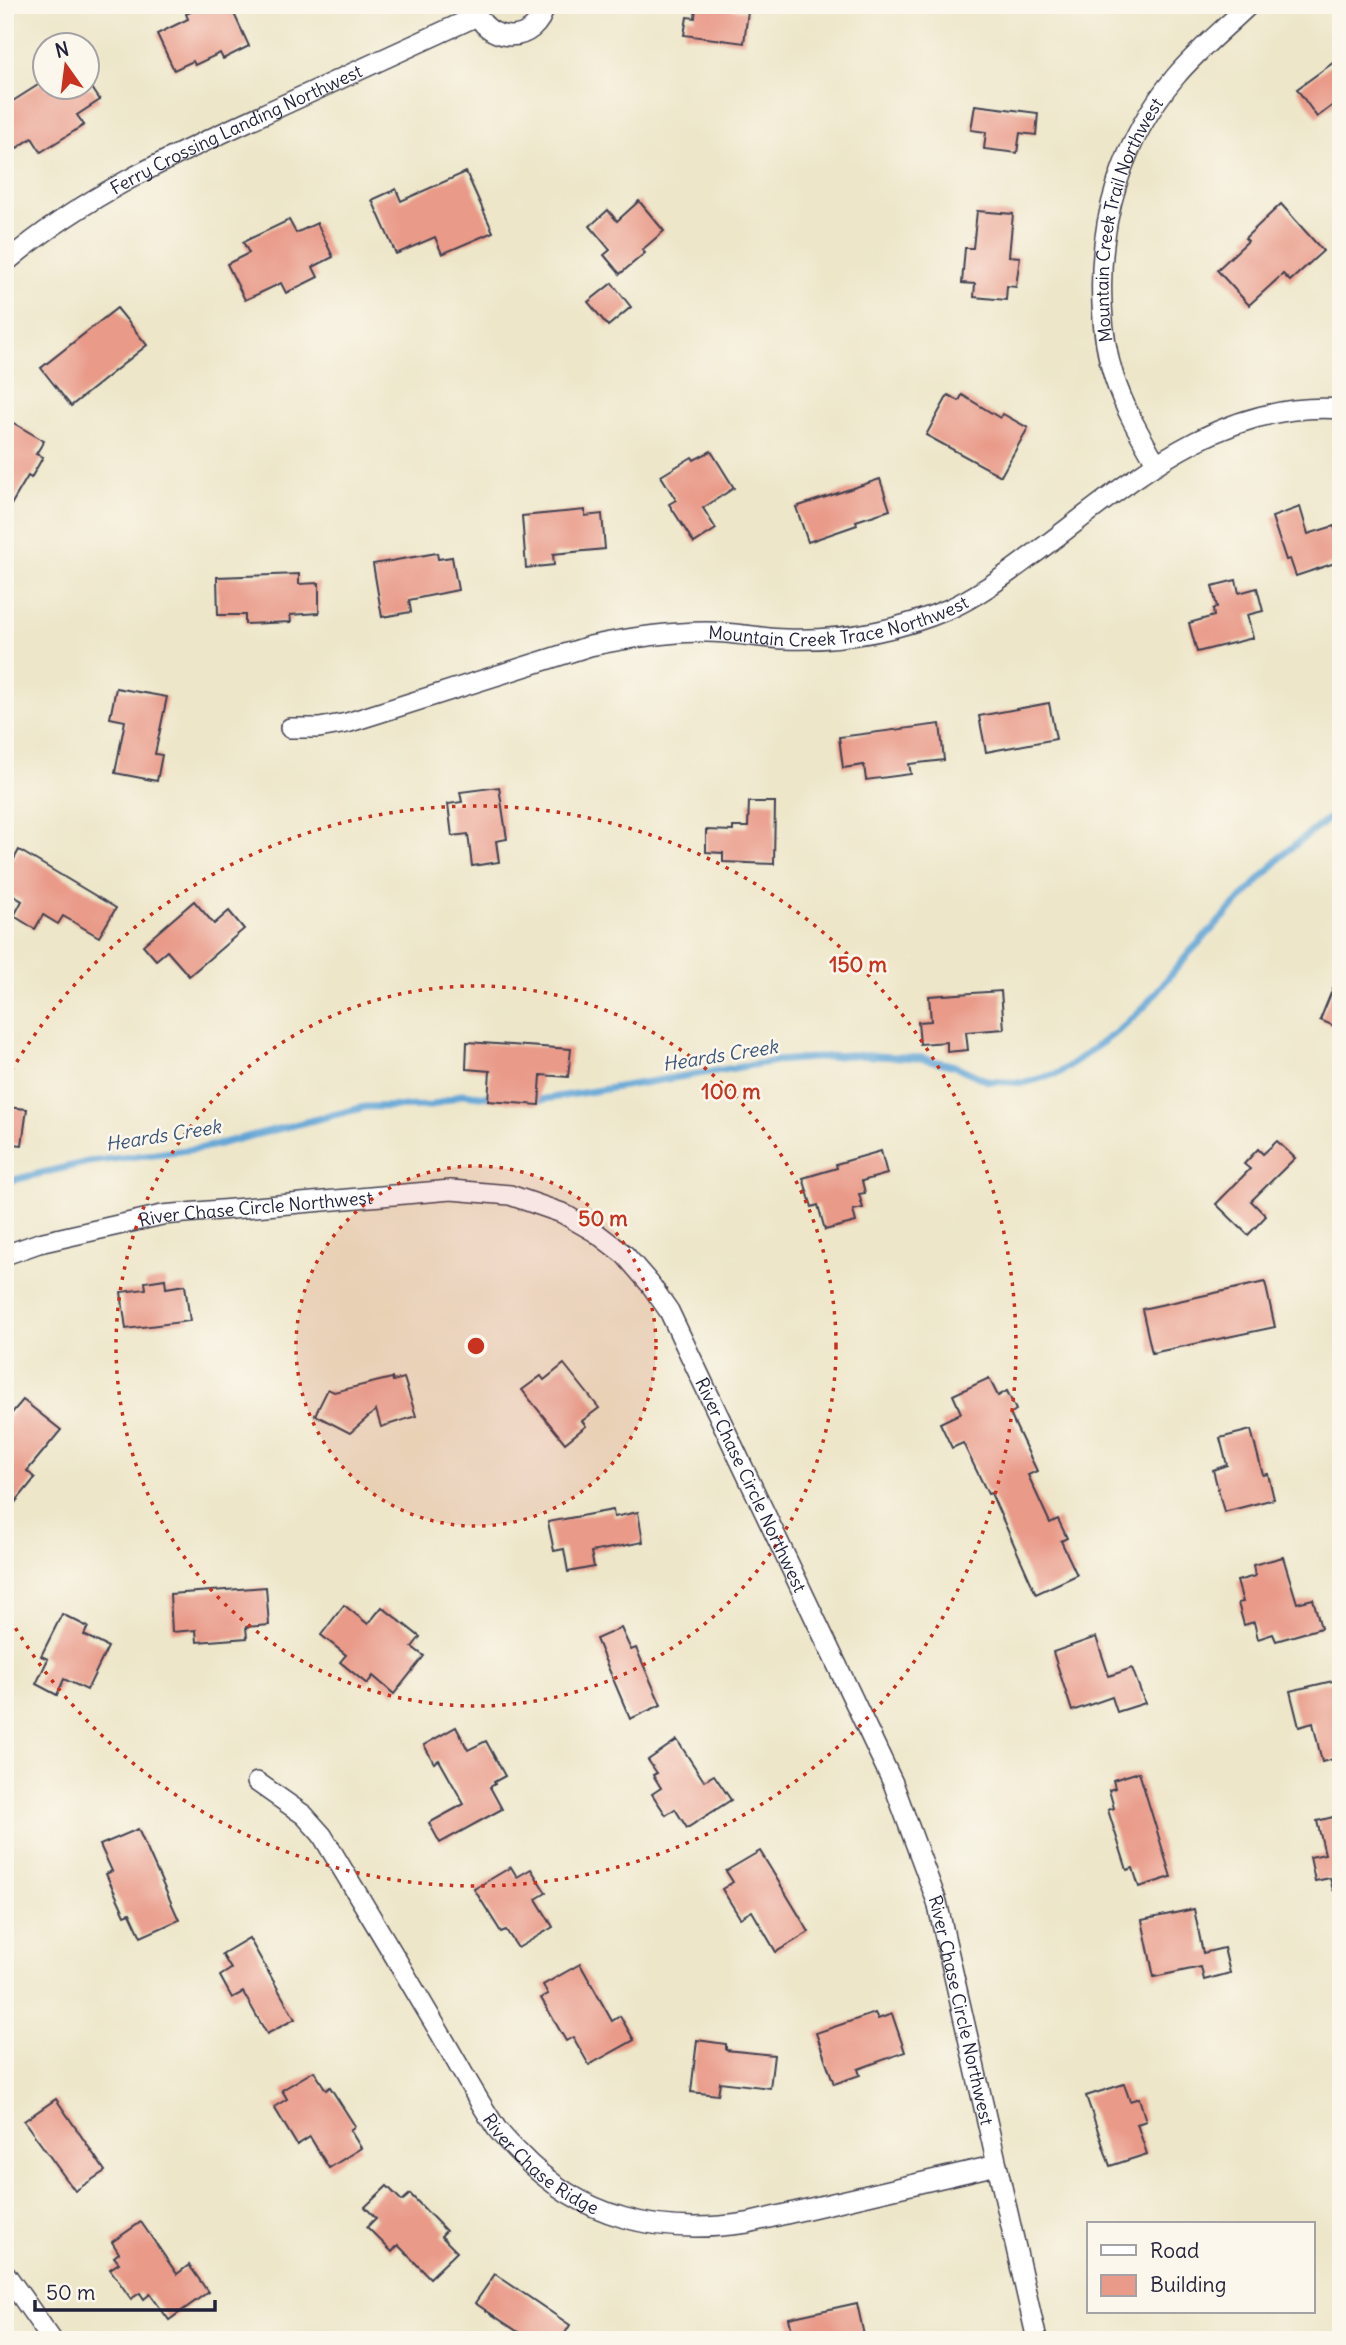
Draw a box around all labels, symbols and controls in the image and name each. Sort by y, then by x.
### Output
north arrow [32,32,102,102]
text: N [53,36,71,63]
street label: Ferry Crossing Landing Northwest [106,59,365,199]
street label: Mountain Creek Trail Northwest [1090,93,1168,344]
street label: Mountain Creek Trace Northwest [708,590,972,651]
text: 150 m [829,951,887,978]
water label: Heards Creek [661,1034,781,1076]
text: 100 m [701,1078,761,1105]
water label: Heards Creek [104,1114,224,1156]
street label: River Chase Circle Northwest [136,1185,373,1231]
text: 50 m [578,1205,628,1232]
centre of rings [464,1334,488,1358]
street label: River Chase Circle Northwest [691,1374,812,1596]
street label: River Chase Circle Northwest [924,1892,999,2127]
street label: River Chase Ridge [478,2109,602,2219]
legend [1087,2222,1314,2314]
text: Road [1150,2237,1199,2264]
scale bar [35,2268,215,2312]
text: Building [1150,2271,1226,2298]
text: 50 m [46,2279,95,2306]

